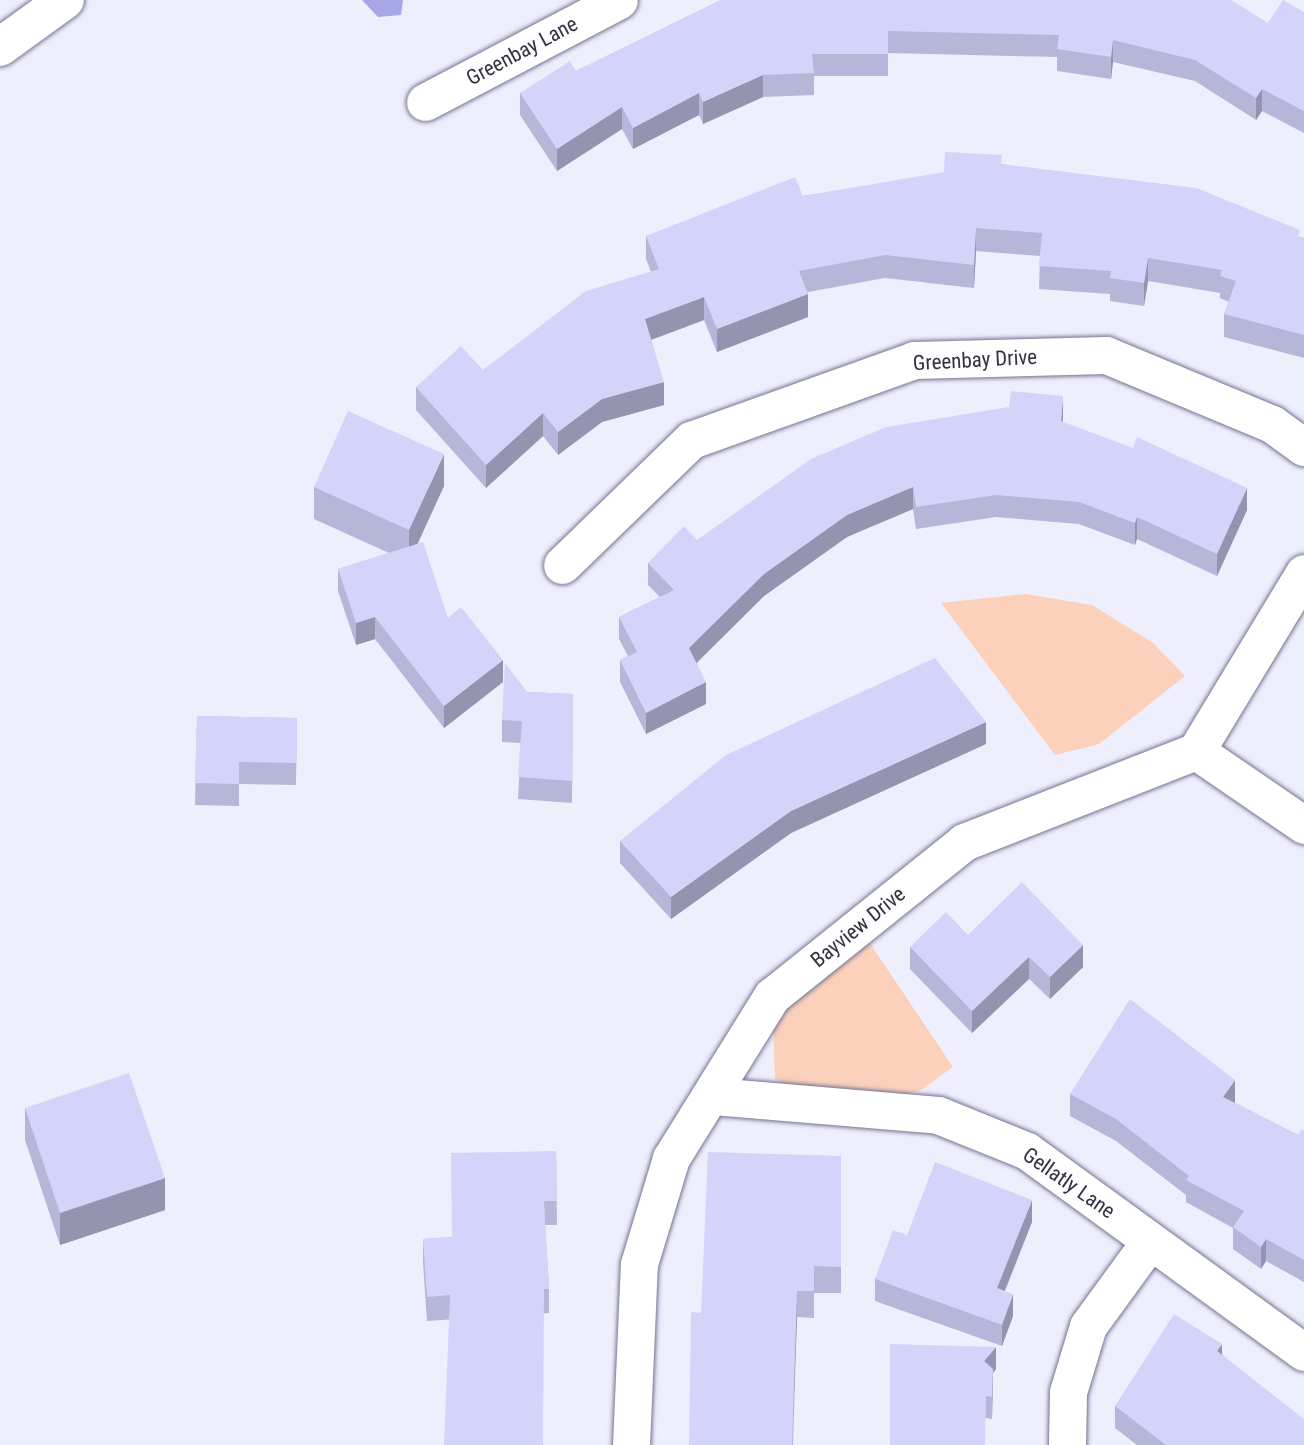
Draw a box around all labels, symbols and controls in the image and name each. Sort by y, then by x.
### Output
street label: Greenbay Lane [462,11,582,91]
street label: Greenbay Drive [912,344,1038,376]
street label: Bayview Drive [806,881,910,973]
street label: Gellatly Lane [1018,1142,1120,1224]

